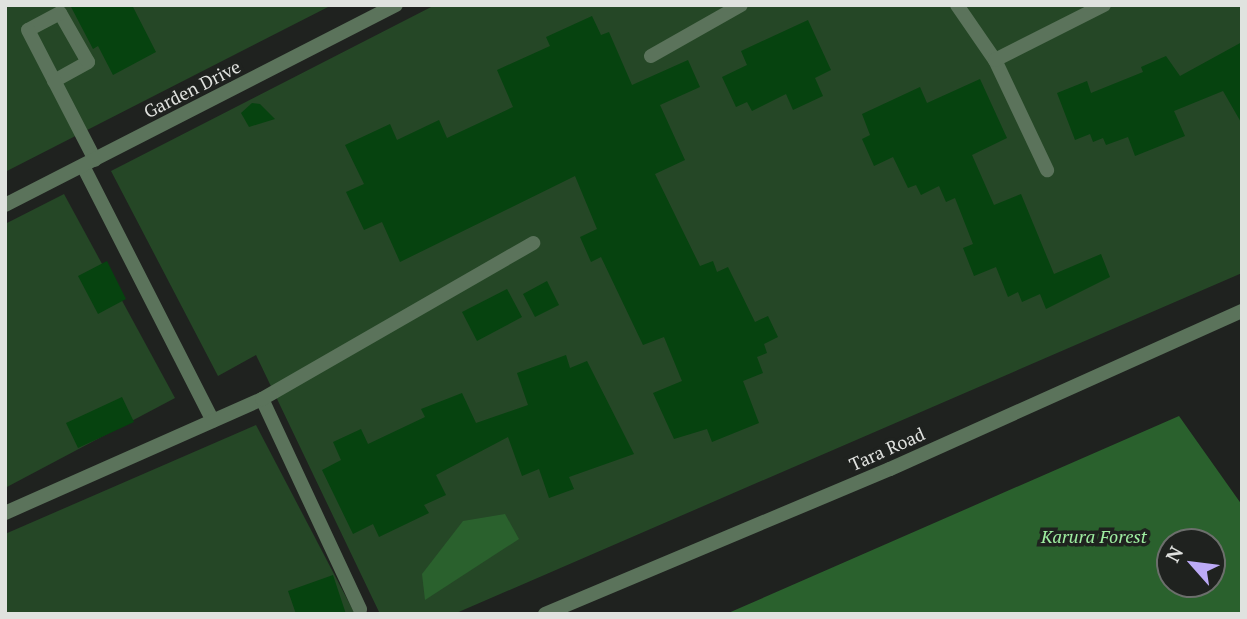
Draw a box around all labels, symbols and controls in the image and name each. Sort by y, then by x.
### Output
street label: Garden Drive [140,55,244,123]
street label: Tara Road [846,423,928,475]
park label: Karura Forest [1041,525,1147,547]
north arrow [1156,528,1226,598]
text: N [1159,542,1188,566]

